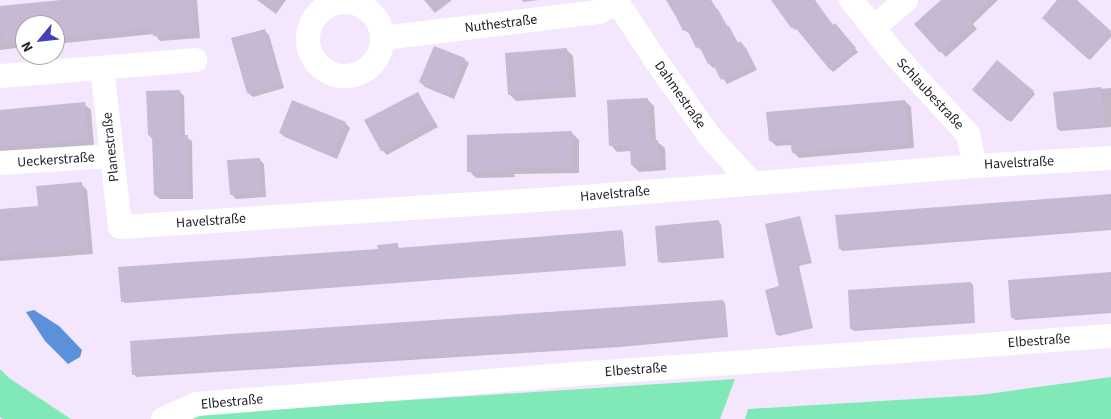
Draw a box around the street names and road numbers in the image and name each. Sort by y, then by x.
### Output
street label: Nuthestraße [464,11,538,37]
street label: Schlaubestraße [893,55,967,133]
street label: Dahmestraße [651,58,709,132]
street label: Planestraße [99,111,123,183]
street label: Ueckerstraße [17,149,95,171]
street label: Havelstraße [984,153,1054,173]
street label: Havelstraße [579,183,651,205]
street label: Havelstraße [175,210,247,232]
street label: Elbestraße [1007,330,1071,352]
street label: Elbestraße [604,359,668,381]
street label: Elbestraße [200,391,264,413]

